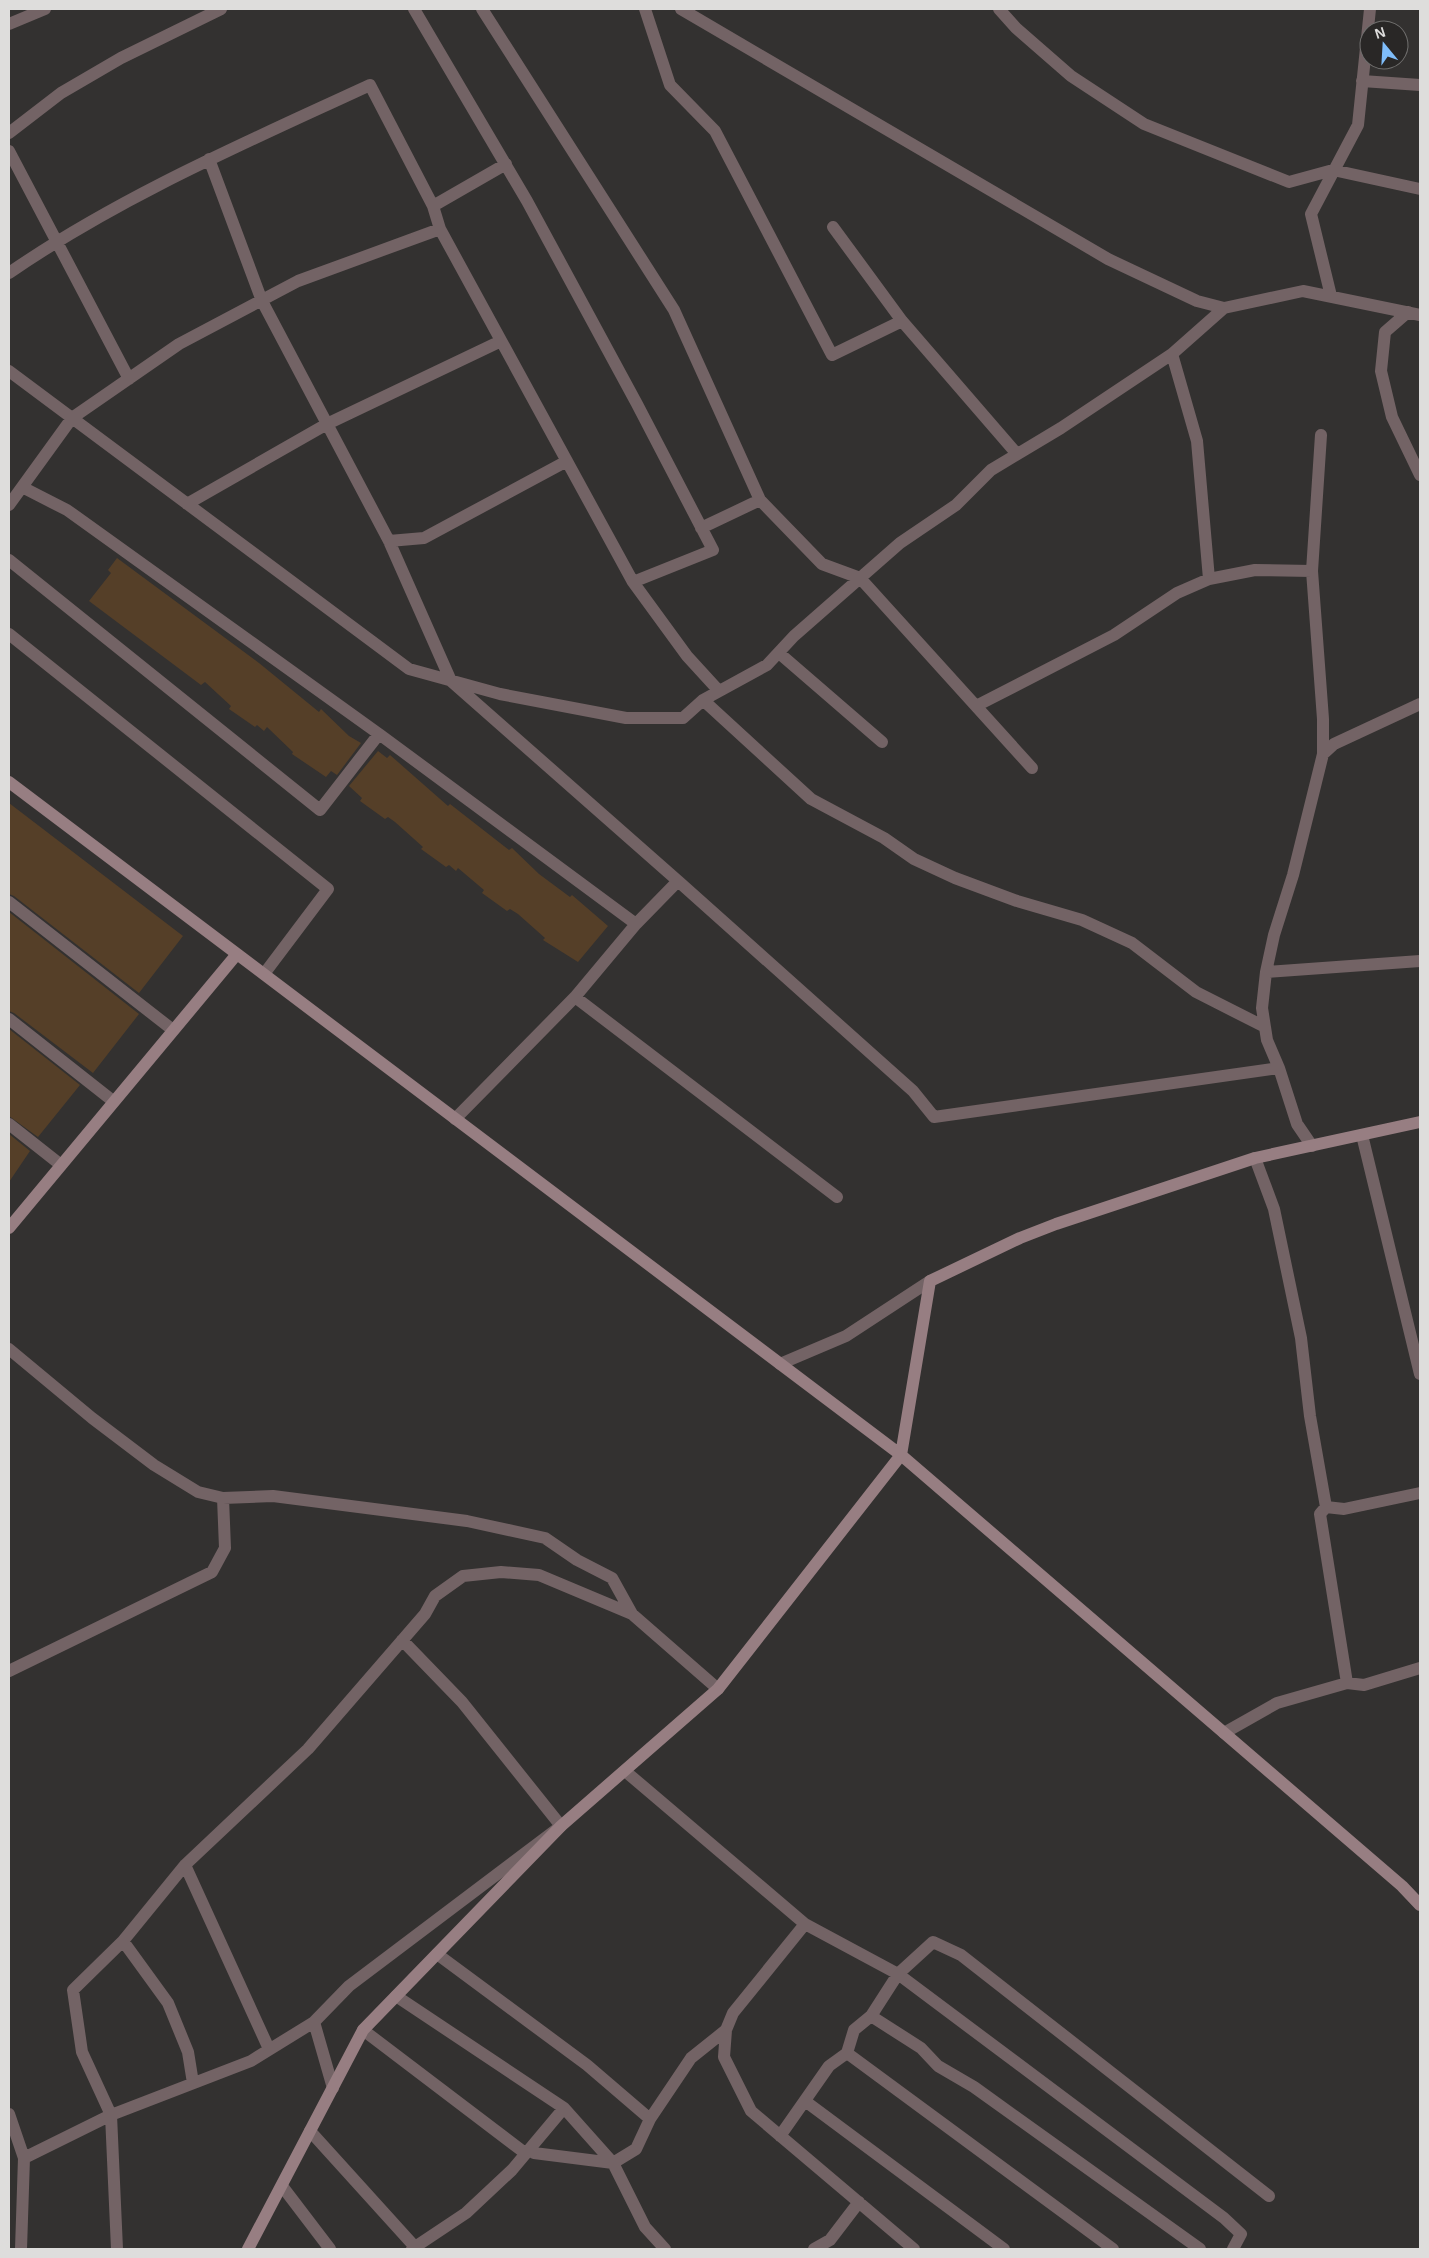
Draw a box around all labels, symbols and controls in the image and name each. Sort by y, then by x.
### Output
north arrow [1359,20,1409,70]
text: N [1373,23,1387,42]

